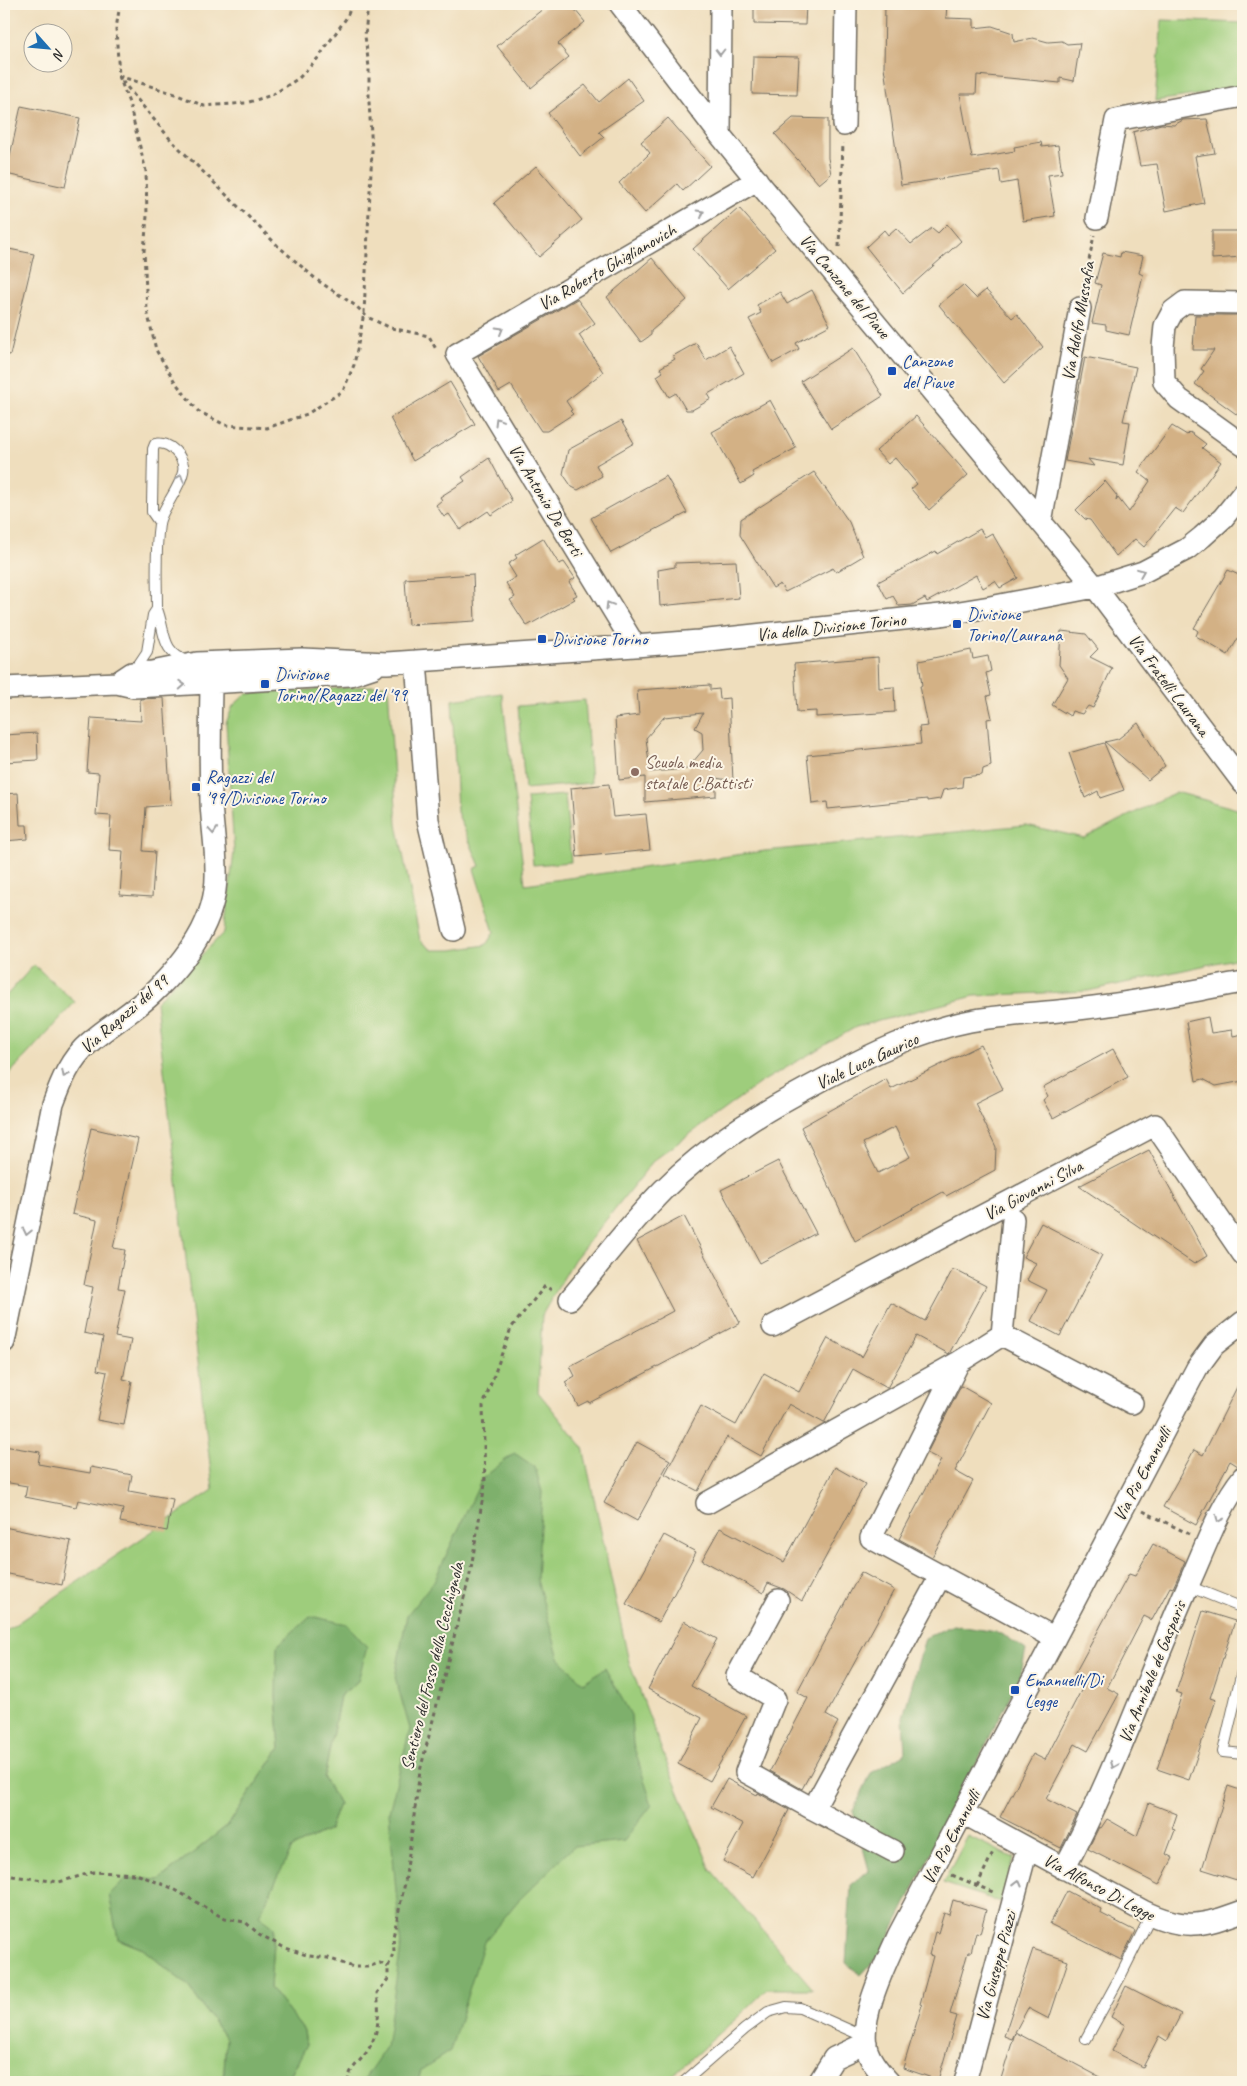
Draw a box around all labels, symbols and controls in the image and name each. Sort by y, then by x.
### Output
north arrow [22,22,72,72]
text: N [49,46,69,63]
one-way arrow [715,49,726,57]
one-way arrow [695,209,704,219]
street label: Via Roberto Ghiglianovich [534,218,681,315]
street label: Via Canzone del Piave [795,229,896,344]
street label: Via Adolfo Mussafia [1057,259,1100,382]
one-way arrow [494,326,503,336]
place label: Canzone del Piave [902,350,954,393]
marker: Canzone del Piave [886,365,898,377]
one-way arrow [494,417,504,426]
street label: Via Antonio De Berti [504,440,589,562]
one-way arrow [175,475,185,483]
one-way arrow [1137,568,1145,578]
one-way arrow [606,601,616,610]
place label: Divisione Torino/Laurana [967,603,1063,646]
street label: Via della Divisione Torino [755,608,908,646]
marker: Divisione Torino/Laurana [951,618,963,630]
place label: Divisione Torino [552,628,649,650]
street label: Via Fratelli Laurana [1123,630,1216,742]
marker: Divisione Torino [536,633,548,645]
place label: Divisione Torino/Ragazzi del '99 [275,663,409,706]
marker: Divisione Torino/Ragazzi del '99 [259,678,271,690]
one-way arrow [179,679,187,690]
place label: Scuola media statale C.Battisti [645,751,754,794]
place label: Ragazzi del '99/Divisione Torino [206,766,327,809]
marker: Scuola media statale C.Battisti [629,766,641,778]
marker: Ragazzi del '99/Divisione Torino [190,781,202,793]
one-way arrow [208,827,219,835]
street label: Via Ragazzi del 99 [75,968,174,1058]
street label: Viale Luca Gaurico [812,1027,923,1094]
one-way arrow [61,1069,71,1078]
street label: Via Giovanni Silva [980,1154,1088,1225]
one-way arrow [22,1227,32,1236]
street label: Via Pio Emanuelli [1108,1421,1177,1525]
one-way arrow [1214,1514,1225,1523]
street label: Sentiero del Fosso della Cecchignola [395,1559,469,1772]
street label: Via Annibale de Gasparis [1113,1596,1191,1746]
place label: Emanuelli/Di Legge [1025,1669,1105,1712]
marker: Emanuelli/Di Legge [1009,1684,1021,1696]
one-way arrow [1110,1760,1120,1769]
street label: Via Pio Emanuelli [917,1784,986,1888]
street label: Via Alfonso Di Legge [1040,1848,1159,1926]
one-way arrow [1013,1880,1023,1888]
street label: Via Giuseppe Piazzi [971,1906,1022,2023]

